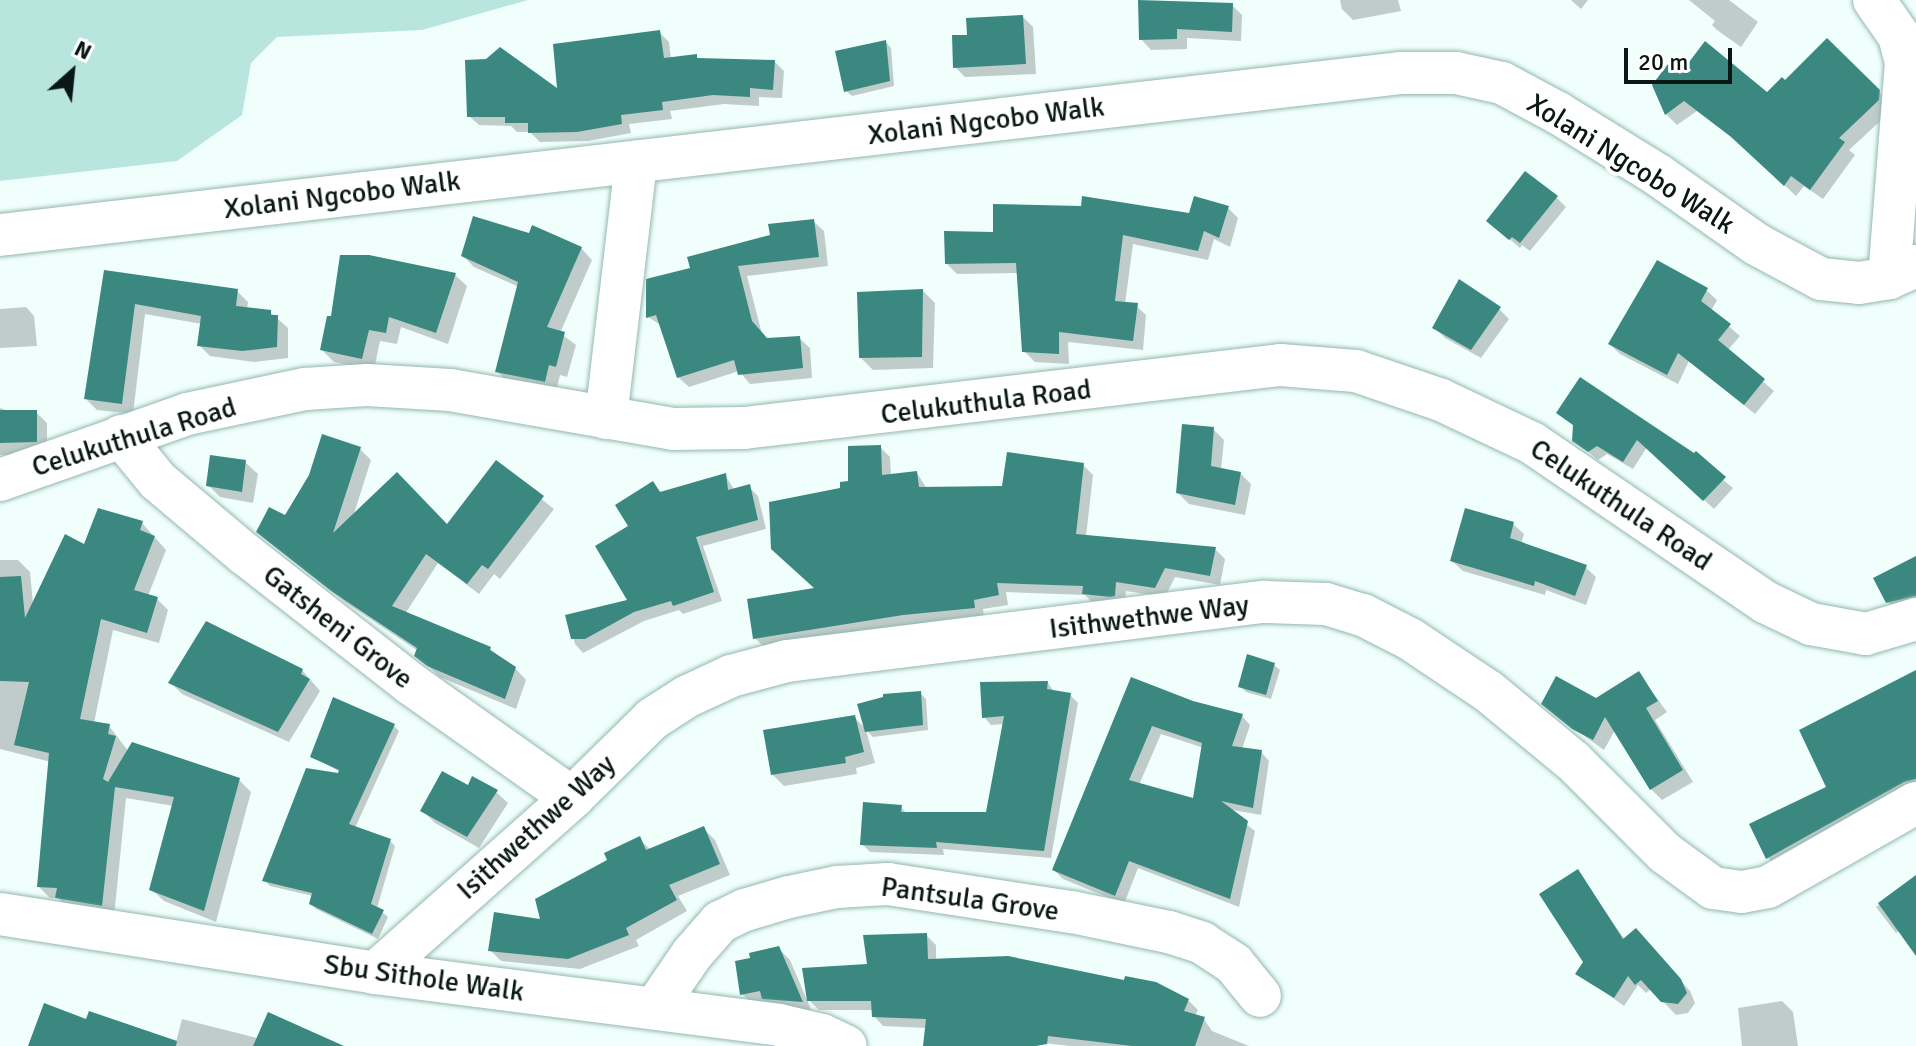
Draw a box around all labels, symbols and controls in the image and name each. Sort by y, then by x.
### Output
north arrow [32,32,112,112]
scale bar [1628,32,1736,82]
text: N [70,35,96,66]
text: 20 m [1638,47,1688,77]
street label: Xolani Ngcobo Walk [1521,87,1741,241]
street label: Xolani Ngcobo Walk [866,90,1106,152]
street label: Xolani Ngcobo Walk [222,164,462,226]
street label: Celukuthula Road [879,372,1093,432]
street label: Celukuthula Road [28,390,240,484]
street label: Celukuthula Road [1524,432,1718,578]
street label: Gatsheni Grove [256,558,420,696]
street label: Isithwethwe Way [1047,588,1251,646]
street label: Isithwethwe Way [450,747,622,907]
street label: Pantsula Grove [879,870,1061,928]
street label: Sbu Sithole Walk [322,947,526,1009]

